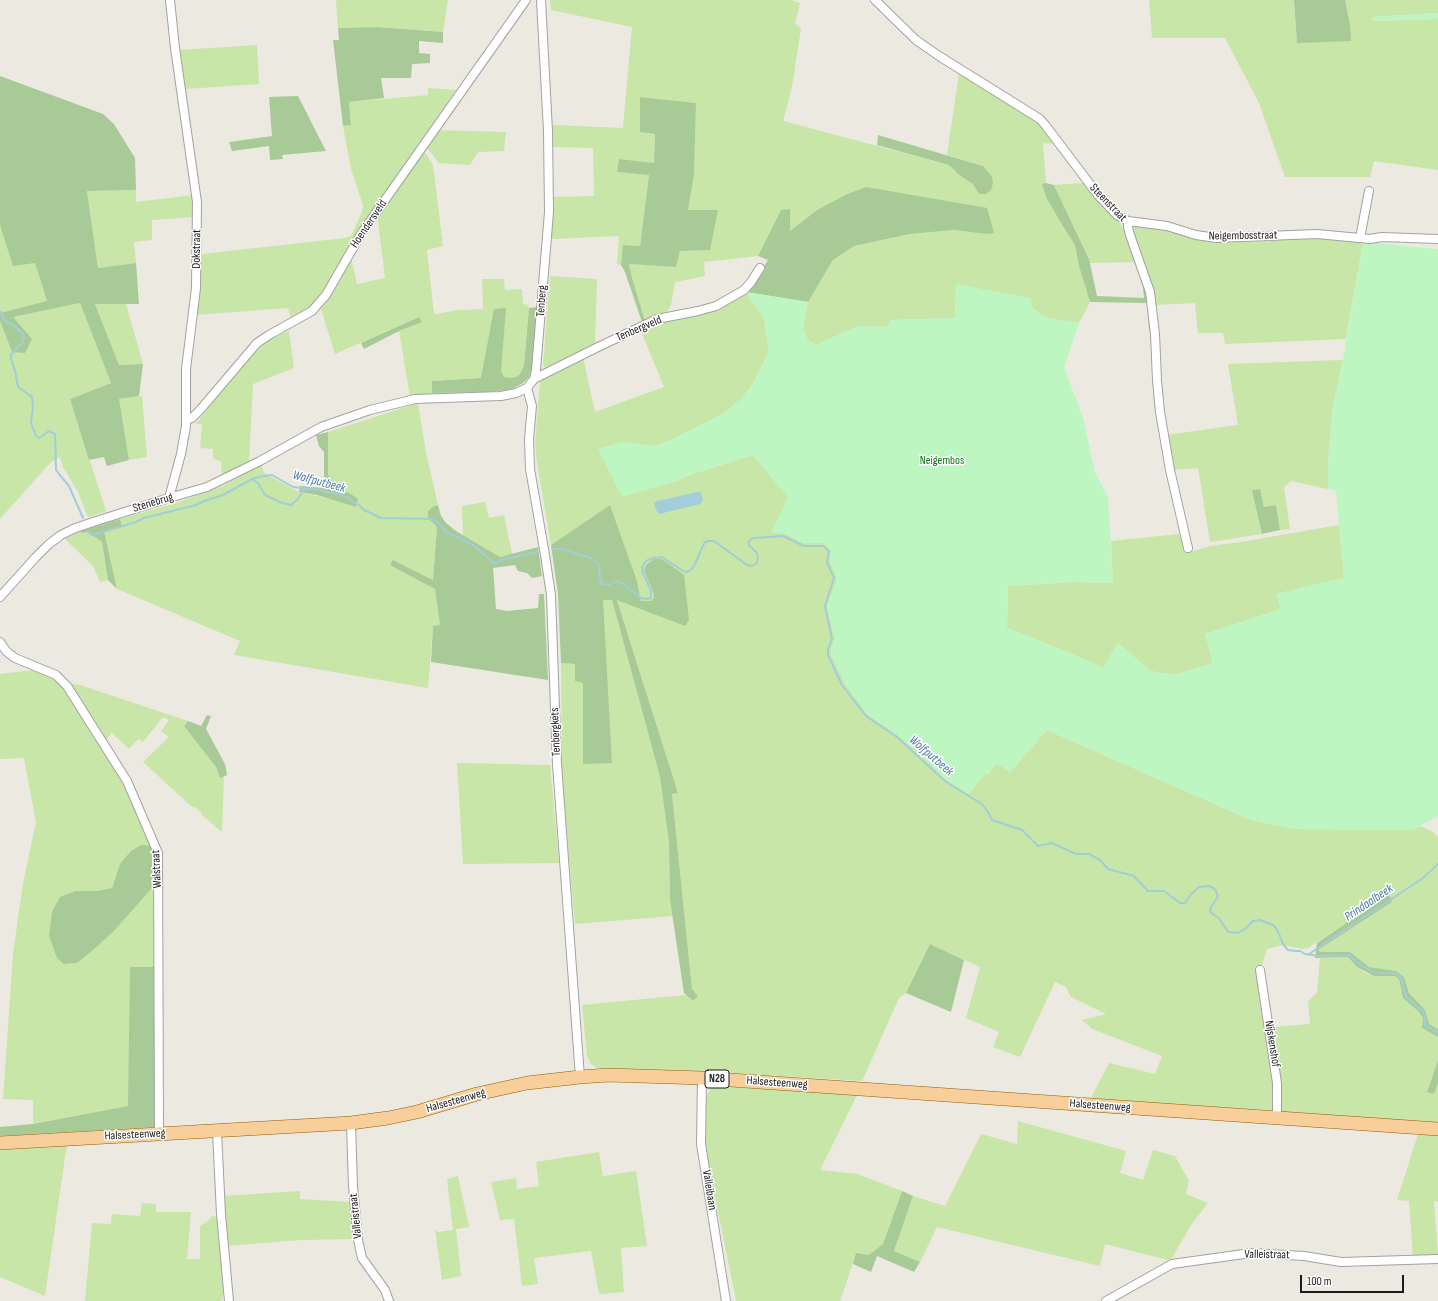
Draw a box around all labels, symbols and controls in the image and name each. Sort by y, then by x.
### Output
street label: Steenstraat [1086,181,1130,225]
street label: Hoendersveld [348,197,390,251]
street label: Neigembosstraat [1209,228,1277,244]
street label: Dokstraat [189,229,205,269]
street label: Tenberg [534,285,550,317]
street label: Tenbergveld [614,313,664,345]
park label: Neigembos [920,454,964,468]
water label: Wolfputbeek [291,467,347,497]
street label: Stenebrug [131,490,175,516]
street label: Tenbergkets [548,707,564,757]
water label: Wolfputbeek [905,732,957,780]
street label: Walstraat [149,849,165,889]
water label: Prindaalbeek [1342,881,1396,925]
street label: Nijskenshof [1261,1020,1283,1068]
road number: N28 [705,1070,729,1088]
street label: Halsesteenweg [746,1074,808,1092]
street label: Halsesteenweg [425,1086,487,1116]
street label: Halsesteenweg [1069,1097,1131,1115]
street label: Halsesteenweg [104,1126,166,1144]
street label: Valleibaan [699,1169,719,1211]
street label: Valleistraat [346,1193,366,1239]
street label: Valleistraat [1244,1247,1290,1263]
scale bar [1302,1267,1406,1293]
text: 100 m [1307,1274,1332,1289]

